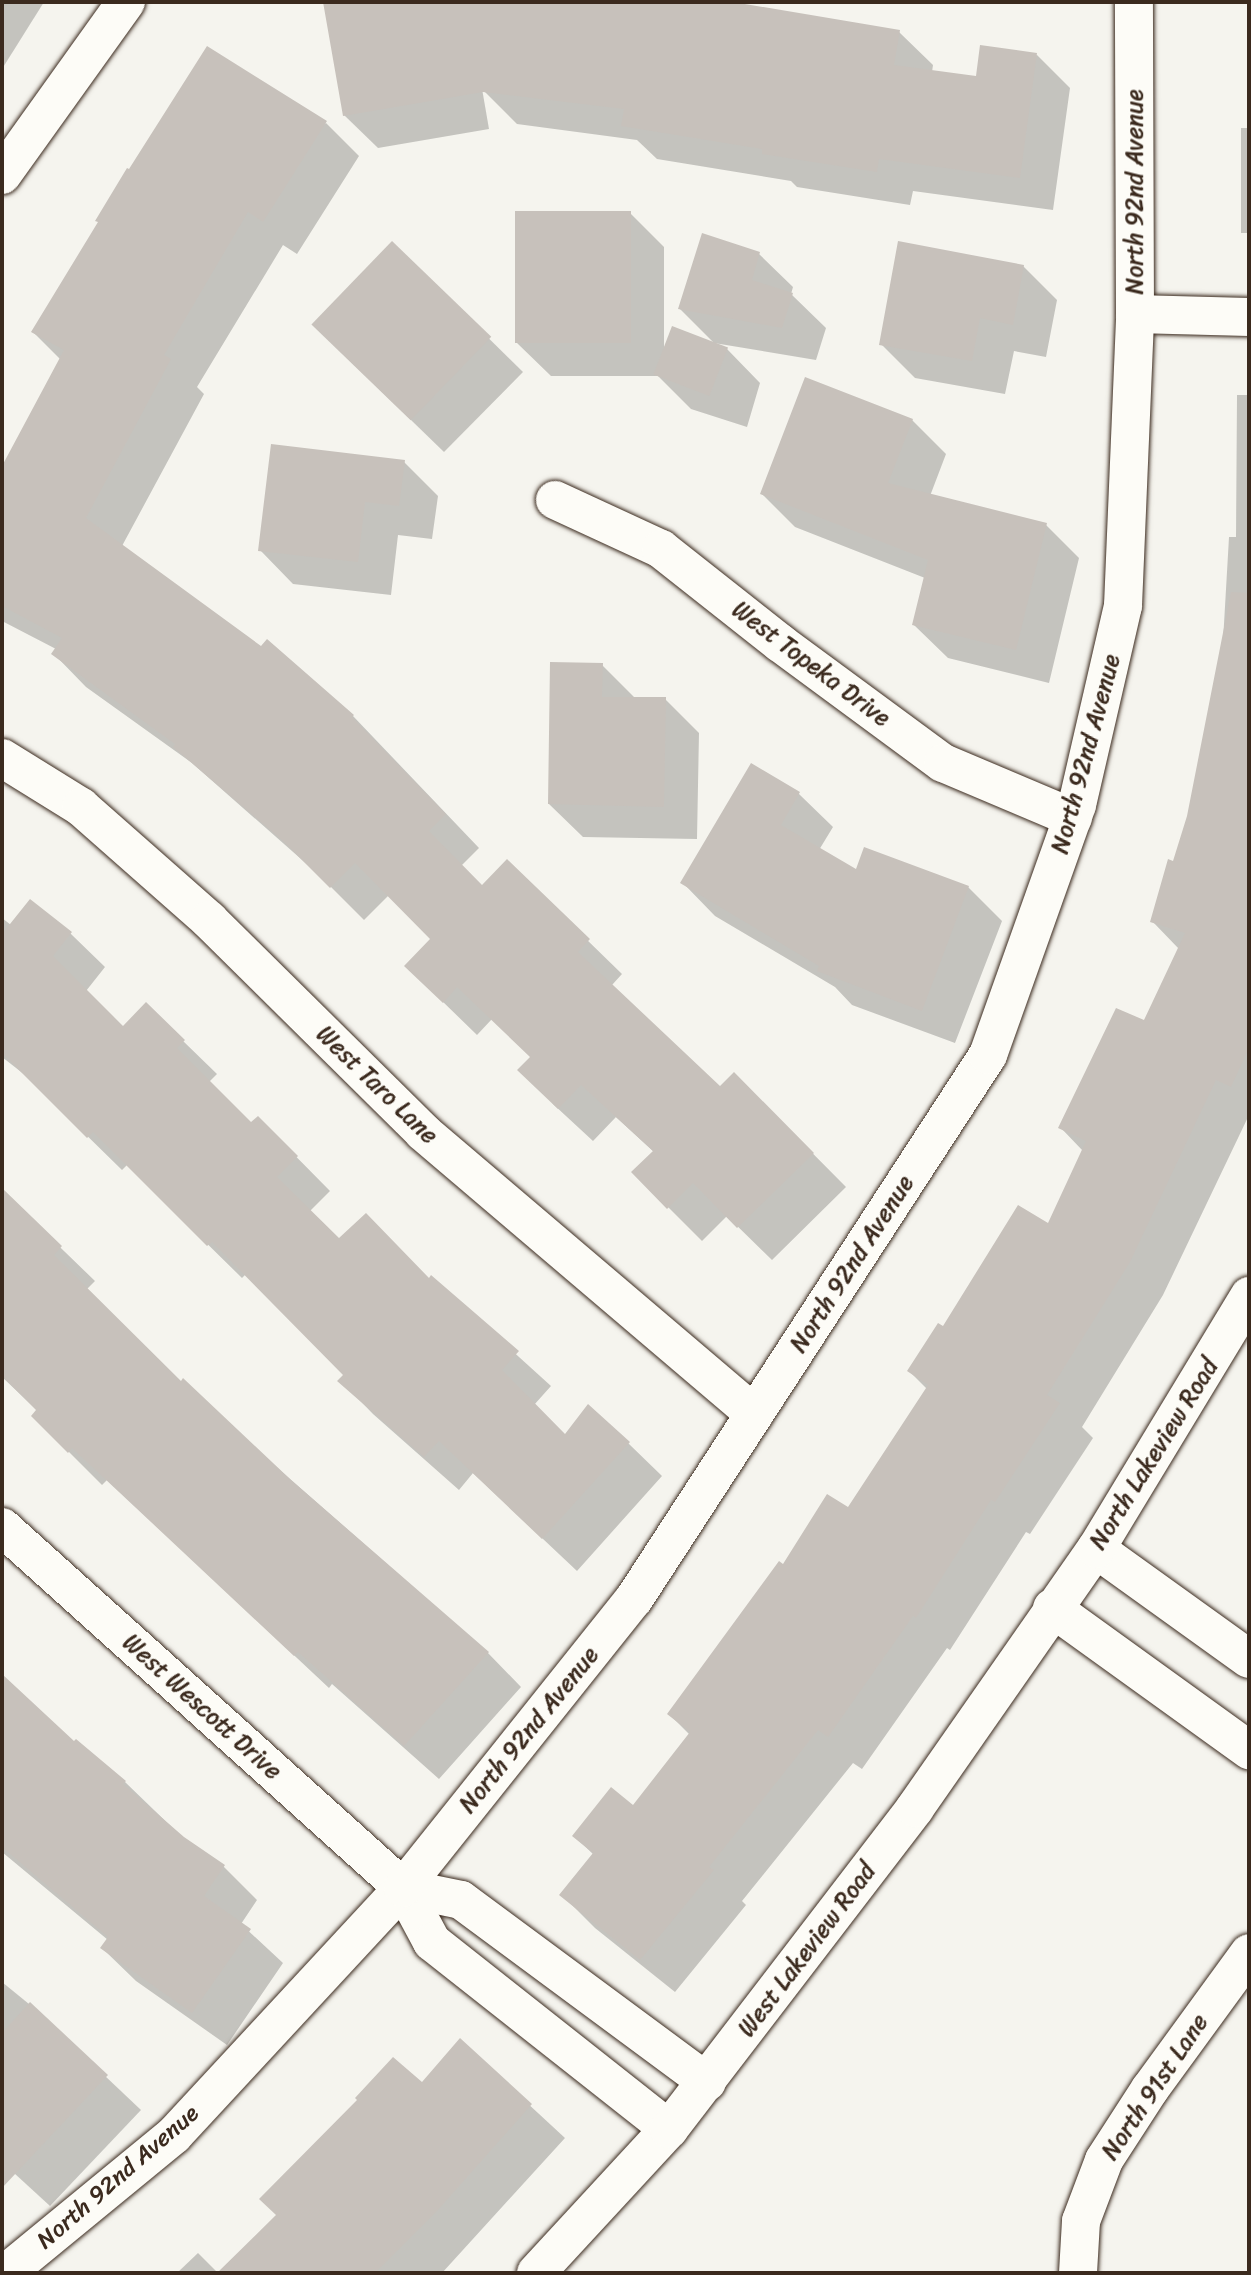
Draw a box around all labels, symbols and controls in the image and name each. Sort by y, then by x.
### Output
street label: North 92nd Avenue [1121,90,1149,294]
street label: West Topeka Drive [726,595,896,733]
street label: North 92nd Avenue [1046,651,1126,857]
street label: West Taro Lane [310,1020,444,1150]
street label: North 92nd Avenue [784,1170,920,1358]
street label: North Lakeview Road [1083,1353,1225,1555]
street label: West Wescott Drive [116,1628,288,1786]
street label: North 92nd Avenue [453,1641,605,1819]
street label: West Lakeview Road [732,1857,882,2043]
street label: North 91st Lane [1096,2009,1214,2165]
street label: North 92nd Avenue [31,2099,205,2255]

